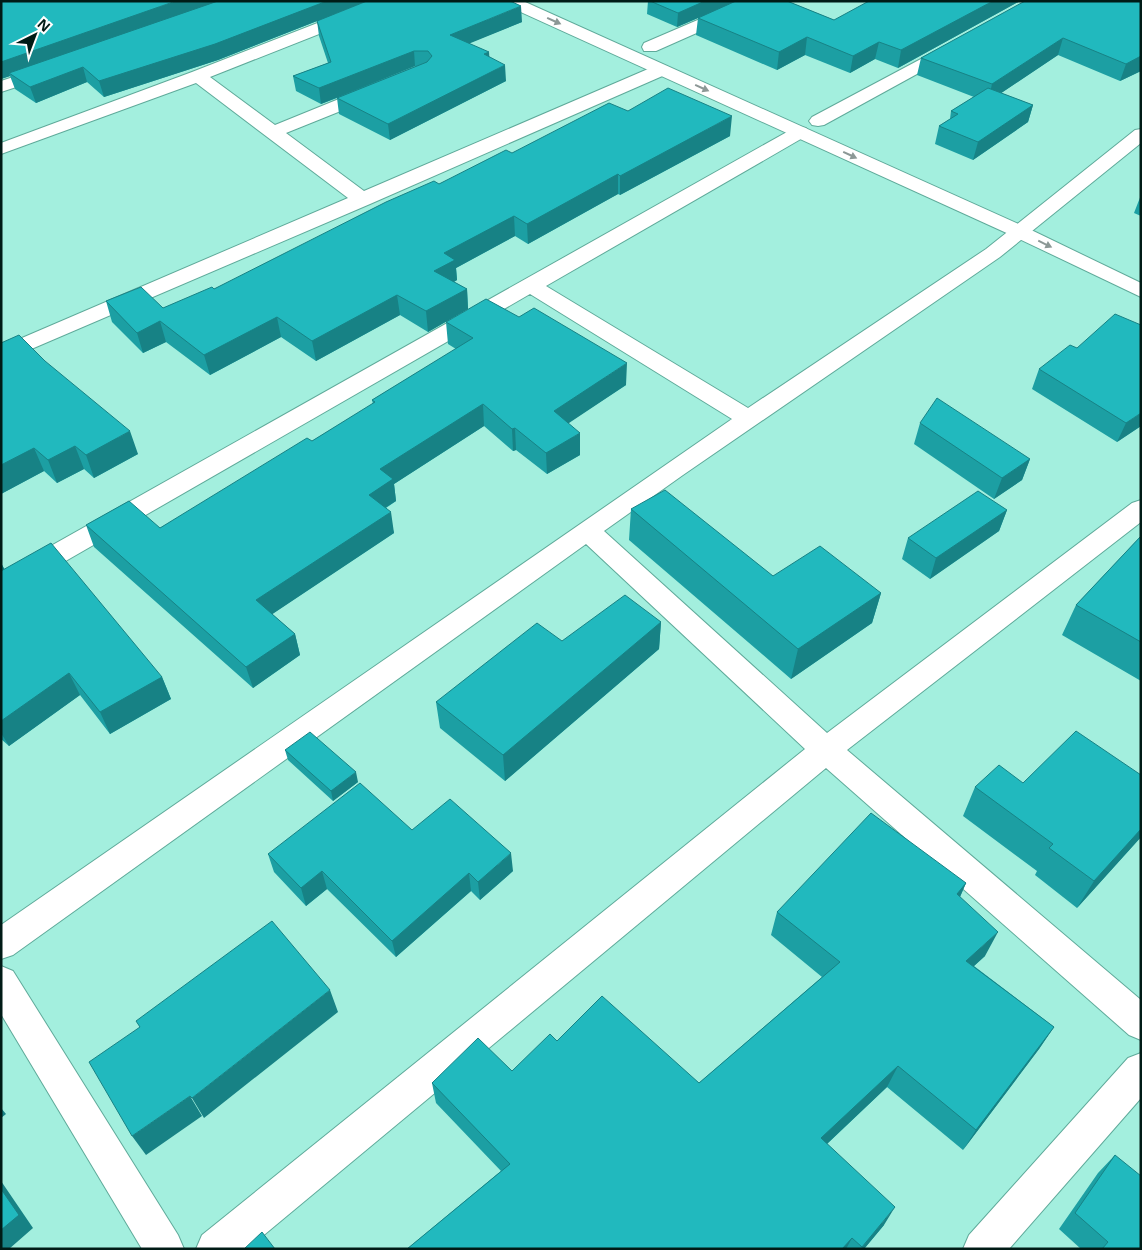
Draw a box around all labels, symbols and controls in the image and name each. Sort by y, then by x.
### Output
north arrow [10,10,60,60]
text: N [33,14,55,36]
one-way arrow [547,18,561,26]
one-way arrow [695,84,709,92]
one-way arrow [843,151,857,159]
one-way arrow [1038,241,1052,249]

